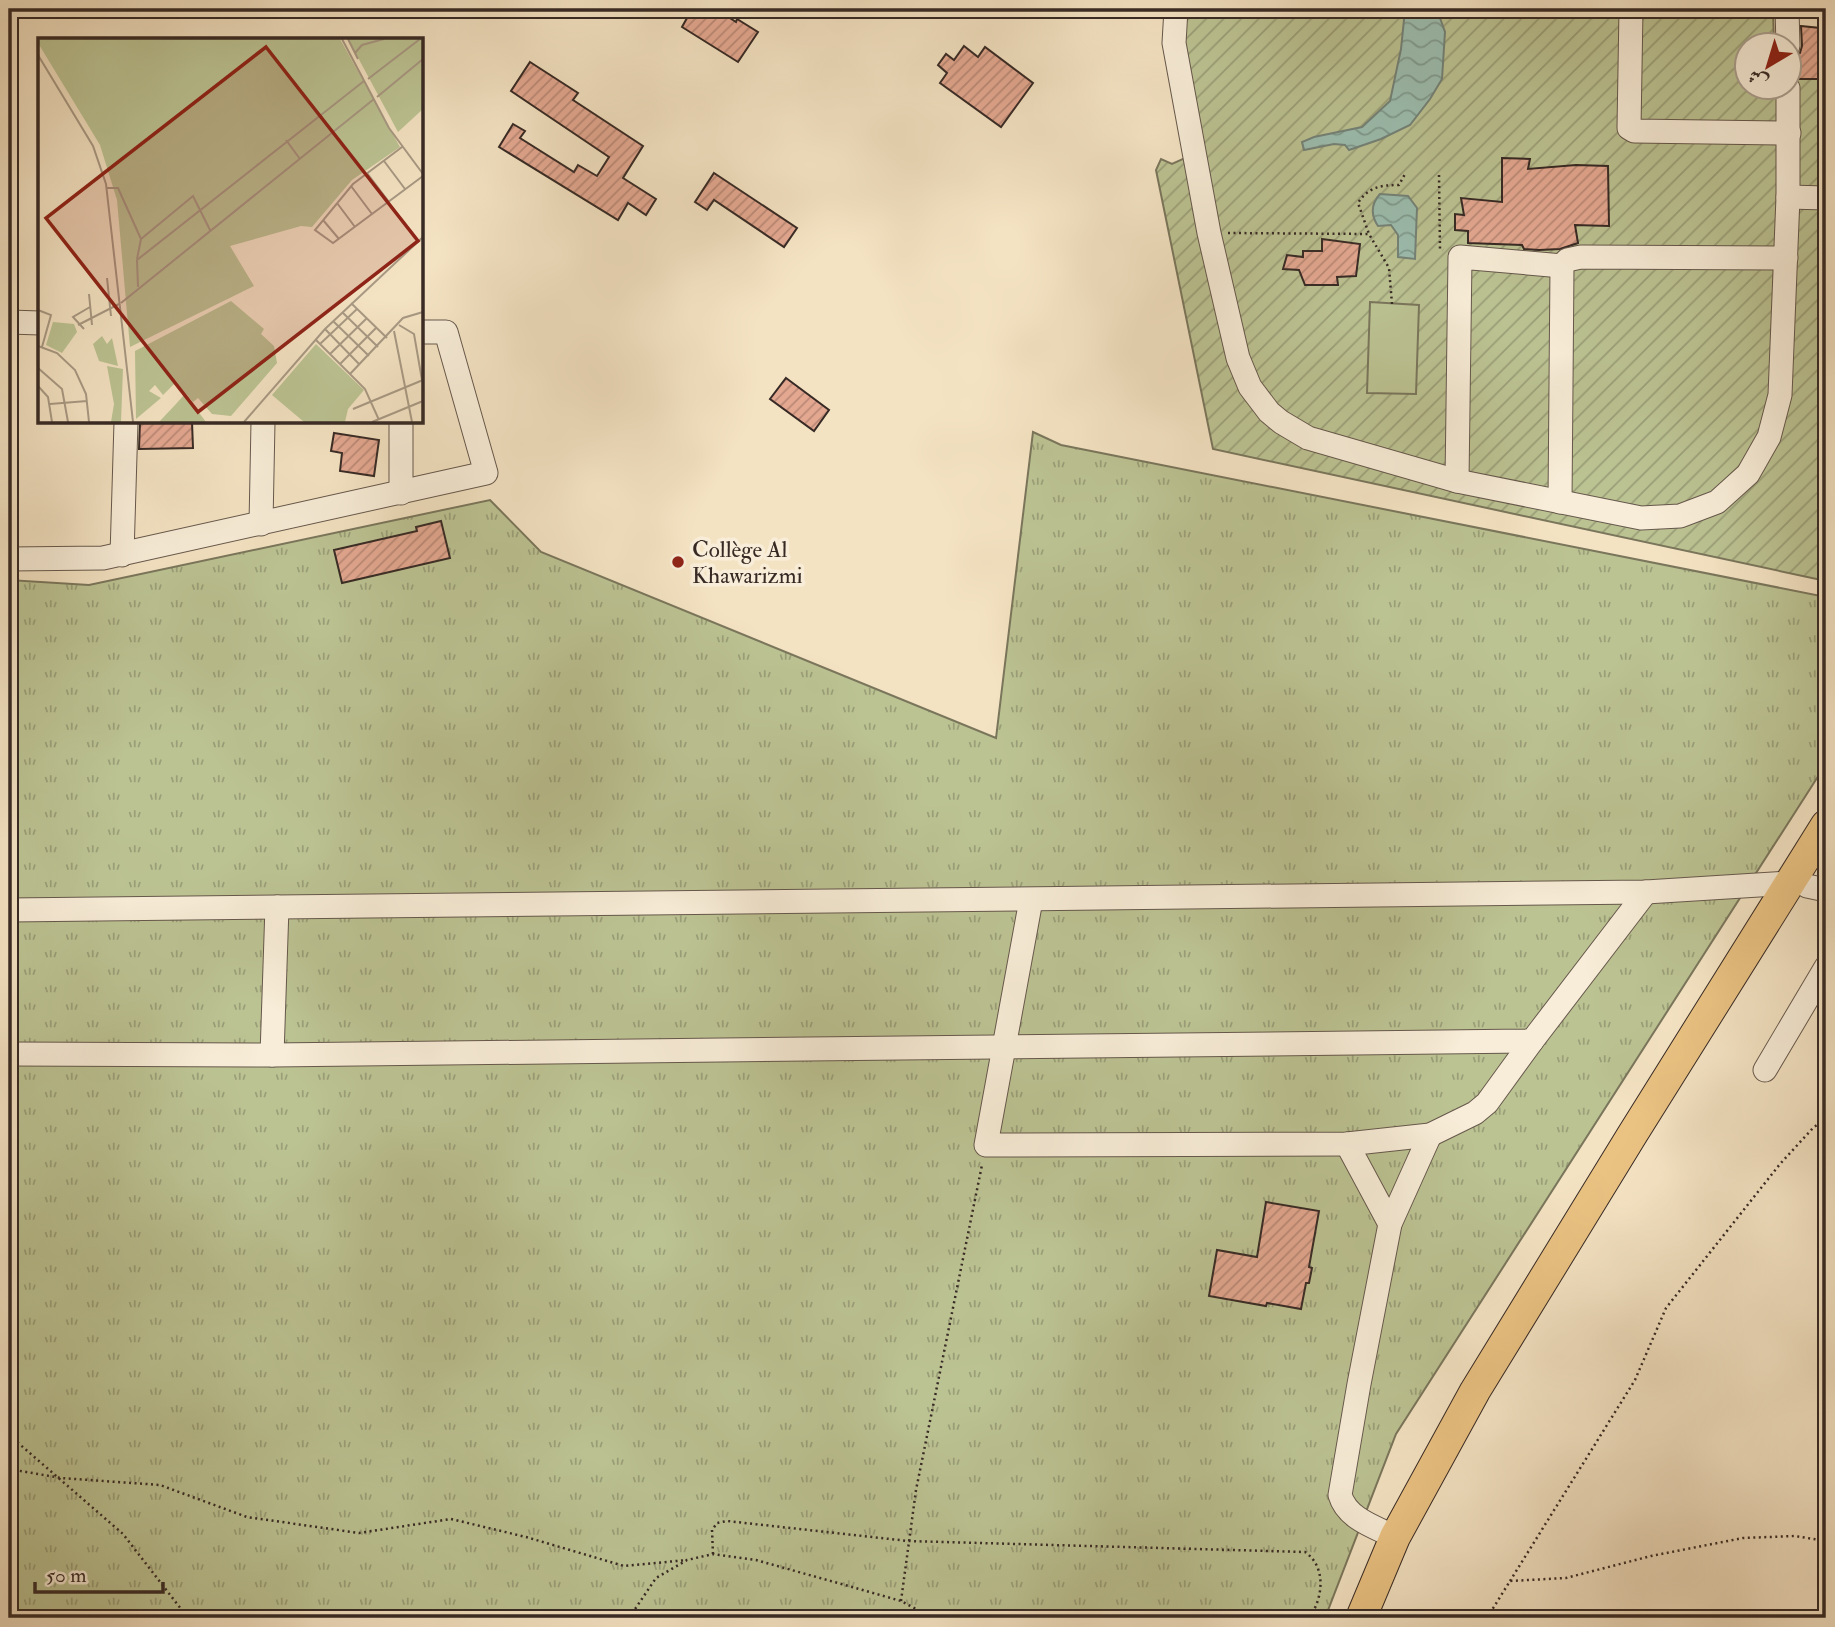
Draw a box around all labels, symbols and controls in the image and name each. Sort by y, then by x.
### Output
north arrow [1734,32,1804,102]
inset map [38,38,424,424]
text: ش [1743,63,1773,94]
place label: Collège Al Khawarizmi [692,535,803,590]
marker: Collège Al Khawarizmi [670,554,686,570]
scale bar [35,1550,163,1594]
text: 50 m [46,1562,87,1589]

